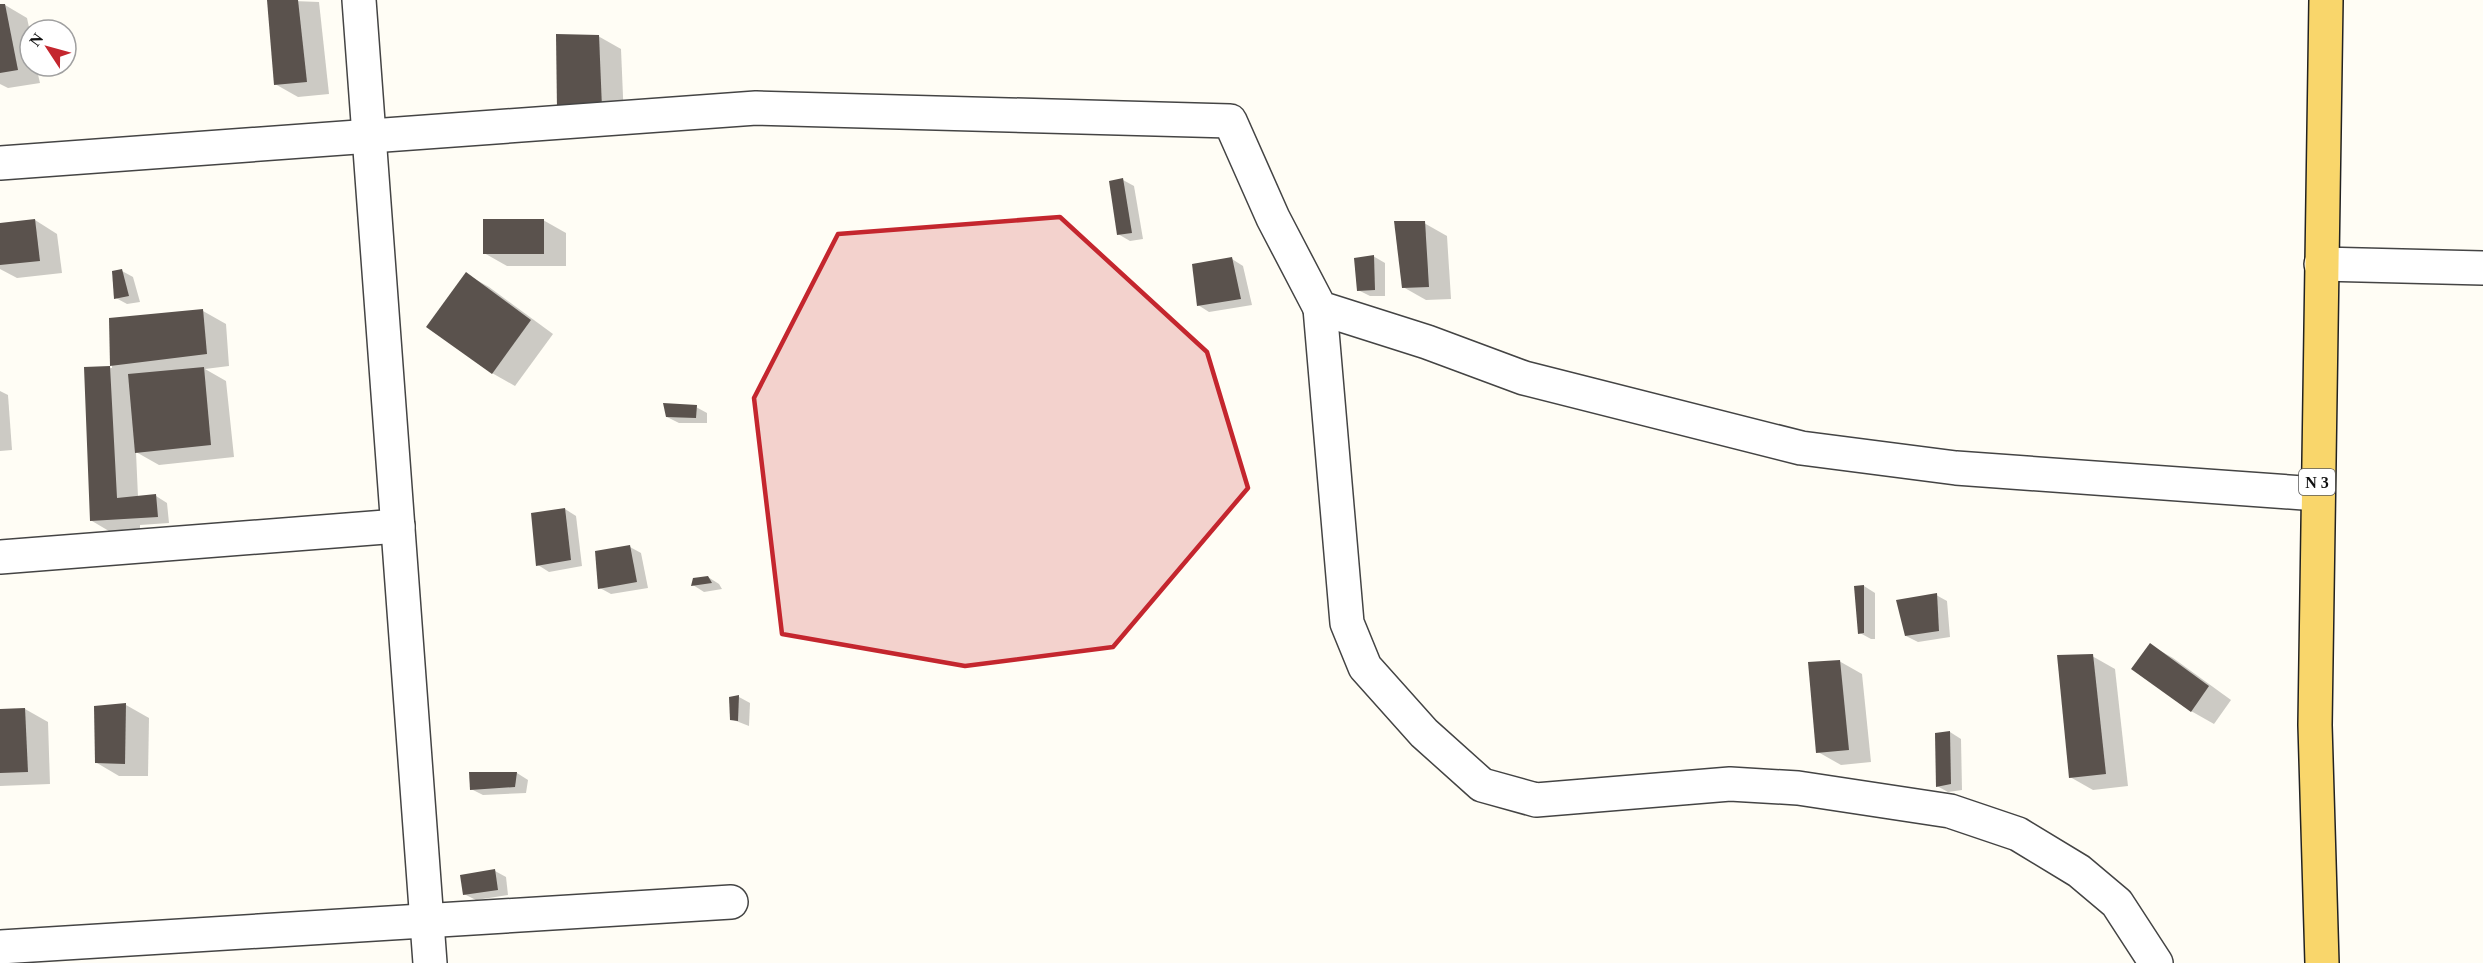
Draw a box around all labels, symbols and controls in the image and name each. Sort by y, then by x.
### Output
north arrow [18,18,78,78]
text: N [26,29,47,49]
road number: N 3 [2299,469,2335,495]

